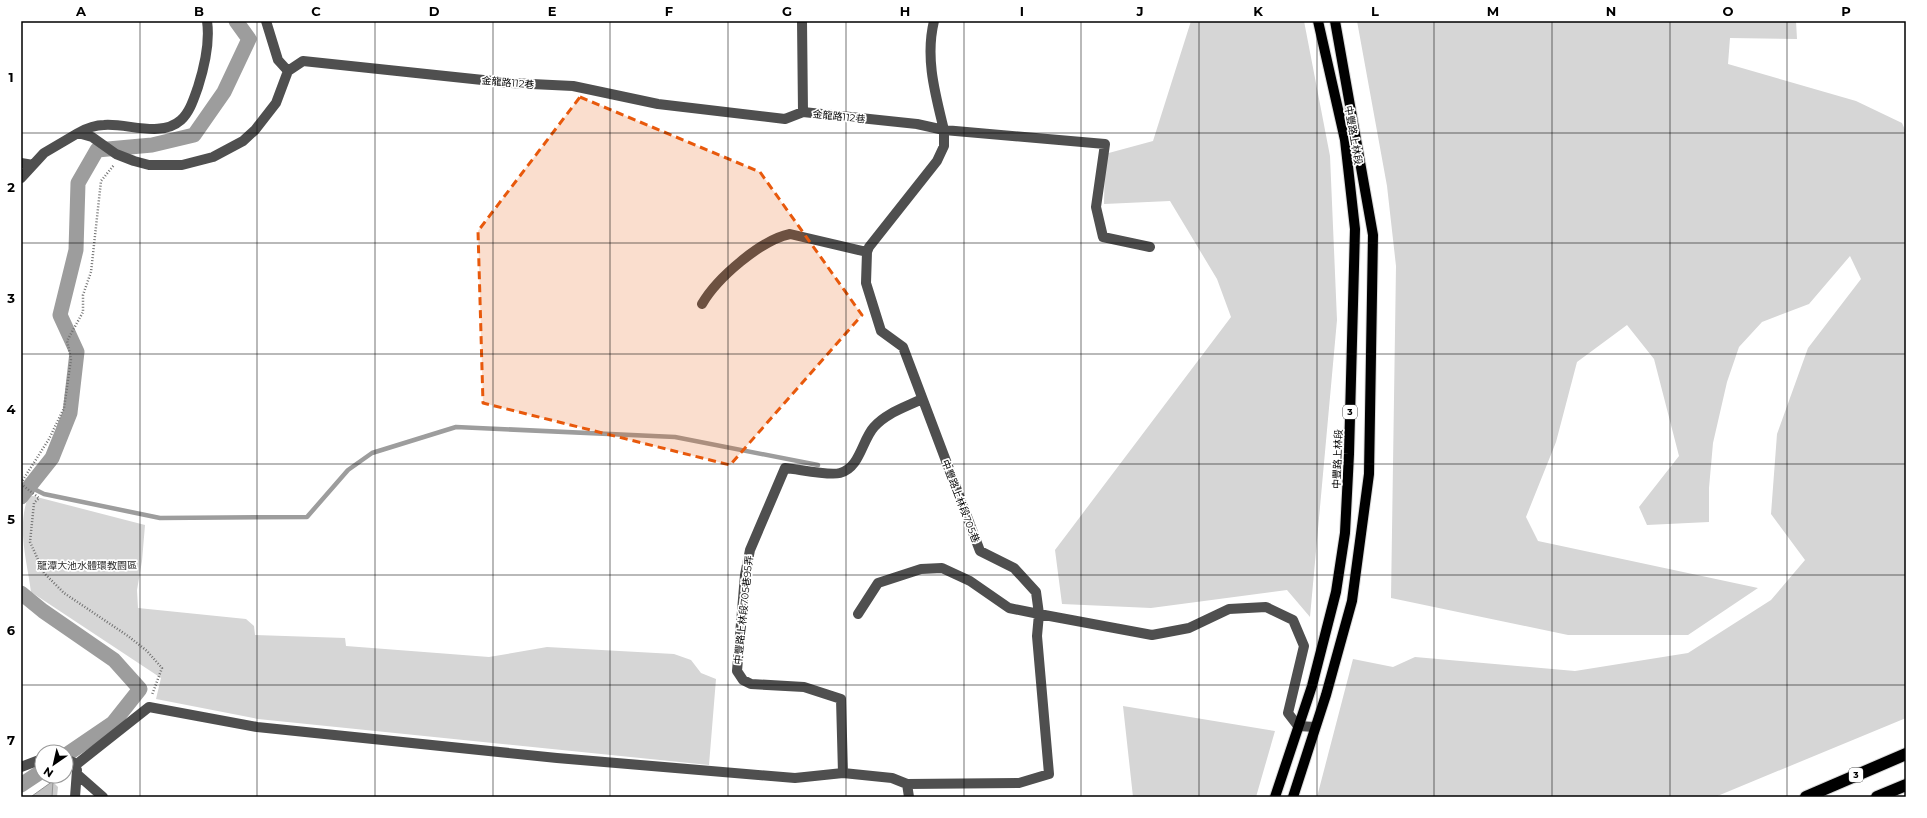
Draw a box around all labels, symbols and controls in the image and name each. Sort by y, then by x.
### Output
text: A [75,3,87,19]
text: B [194,3,204,19]
text: C [311,3,321,19]
text: D [429,3,440,19]
text: E [548,3,557,19]
text: F [665,3,673,19]
text: G [782,3,792,19]
text: H [900,3,910,19]
text: I [1020,3,1024,19]
text: J [1135,3,1144,19]
text: K [1253,3,1263,19]
text: L [1371,3,1379,19]
text: M [1487,3,1499,19]
text: N [1606,3,1616,19]
text: O [1723,3,1734,19]
text: P [1841,3,1851,19]
text: 1 [8,69,14,85]
street label: 金龍路112巷 [481,74,535,91]
street label: 中豐路上林段 [1342,104,1365,166]
street label: 金龍路112巷 [812,107,866,126]
text: 2 [7,179,15,195]
text: 3 [6,290,15,306]
text: 4 [7,401,16,417]
road number: 3 [1343,405,1357,419]
street label: 中豐路上林段 [1330,429,1345,489]
street label: 中豐路上林段705巷 [939,458,982,545]
text: 5 [7,511,15,527]
street label: 中豐路上林段705巷95弄 [731,555,756,665]
park label: 龍潭大池水體環教園區 [37,559,137,572]
text: 6 [7,622,16,638]
text: 7 [7,732,15,748]
north arrow [34,744,74,784]
text: N [41,764,56,781]
road number: 3 [1849,768,1863,782]

